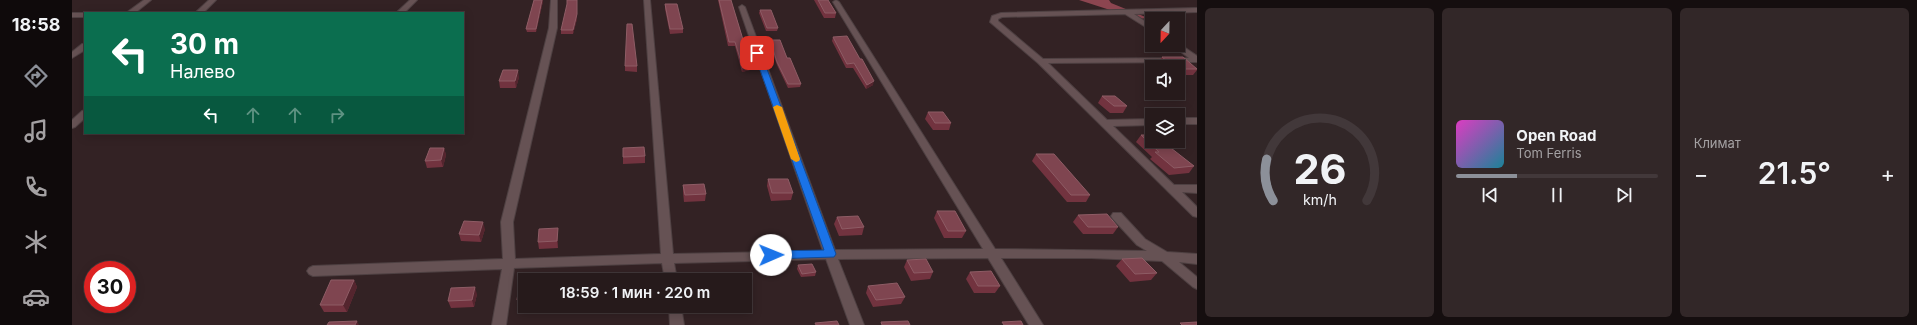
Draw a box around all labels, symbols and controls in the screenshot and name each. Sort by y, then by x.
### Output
north arrow [1145,12,1185,52]
map controls [1145,12,1185,148]
text: 18:58 [12,14,60,35]
text: 30 m [170,27,239,61]
icon: left [104,28,156,80]
pin [740,36,774,70]
icon: arrive [746,42,768,64]
button: sound [1145,60,1185,100]
text: Налево [170,61,235,82]
icon: directions [22,62,50,90]
icon: left [200,104,222,126]
icon: ahead [242,104,264,126]
icon: ahead [284,104,306,126]
icon: right [326,104,348,126]
button: layers [1145,108,1185,148]
icon: music [22,117,50,145]
text: Open Road [1516,126,1596,145]
text: Климат [1694,135,1741,151]
text: 26 [1293,143,1346,193]
text: Tom Ferris [1516,145,1582,161]
text: 21.5° [1758,155,1831,191]
text: − [1694,161,1708,187]
text: + [1880,161,1895,187]
icon: phone [22,173,50,201]
icon: previous [1479,184,1501,206]
icon: pause [1546,184,1568,206]
icon: next [1613,184,1635,206]
text: km/h [1303,190,1337,207]
icon: climate [22,228,50,256]
position arrow [750,234,792,276]
speed limit sign: 30 [84,261,136,313]
icon: car [22,283,50,311]
text: 18:59 · 1 мин · 220 m [560,283,710,302]

